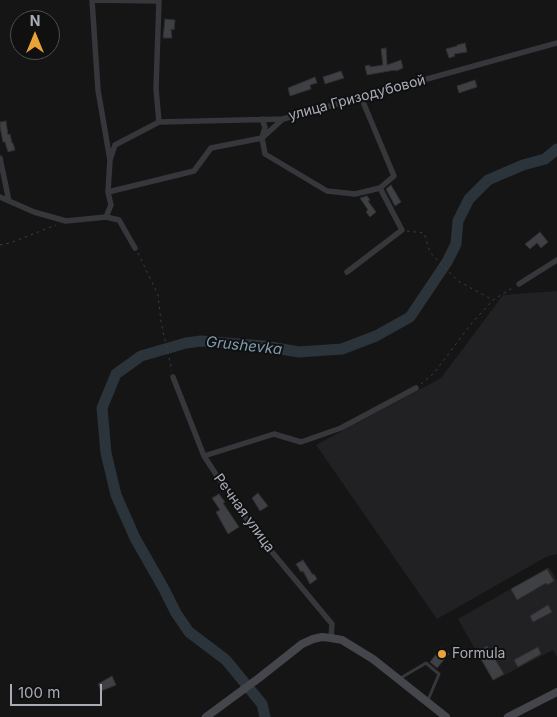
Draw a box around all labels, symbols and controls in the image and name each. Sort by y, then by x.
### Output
north arrow [10,10,60,60]
text: N [30,12,40,29]
street label: улица Гризодубовой [287,72,427,124]
water label: Grushevka [205,333,283,359]
street label: Речная улица [210,470,278,556]
place label: Formula [452,646,505,662]
marker: Formula [436,648,448,660]
scale bar [12,674,105,706]
text: 100 m [18,683,60,702]

